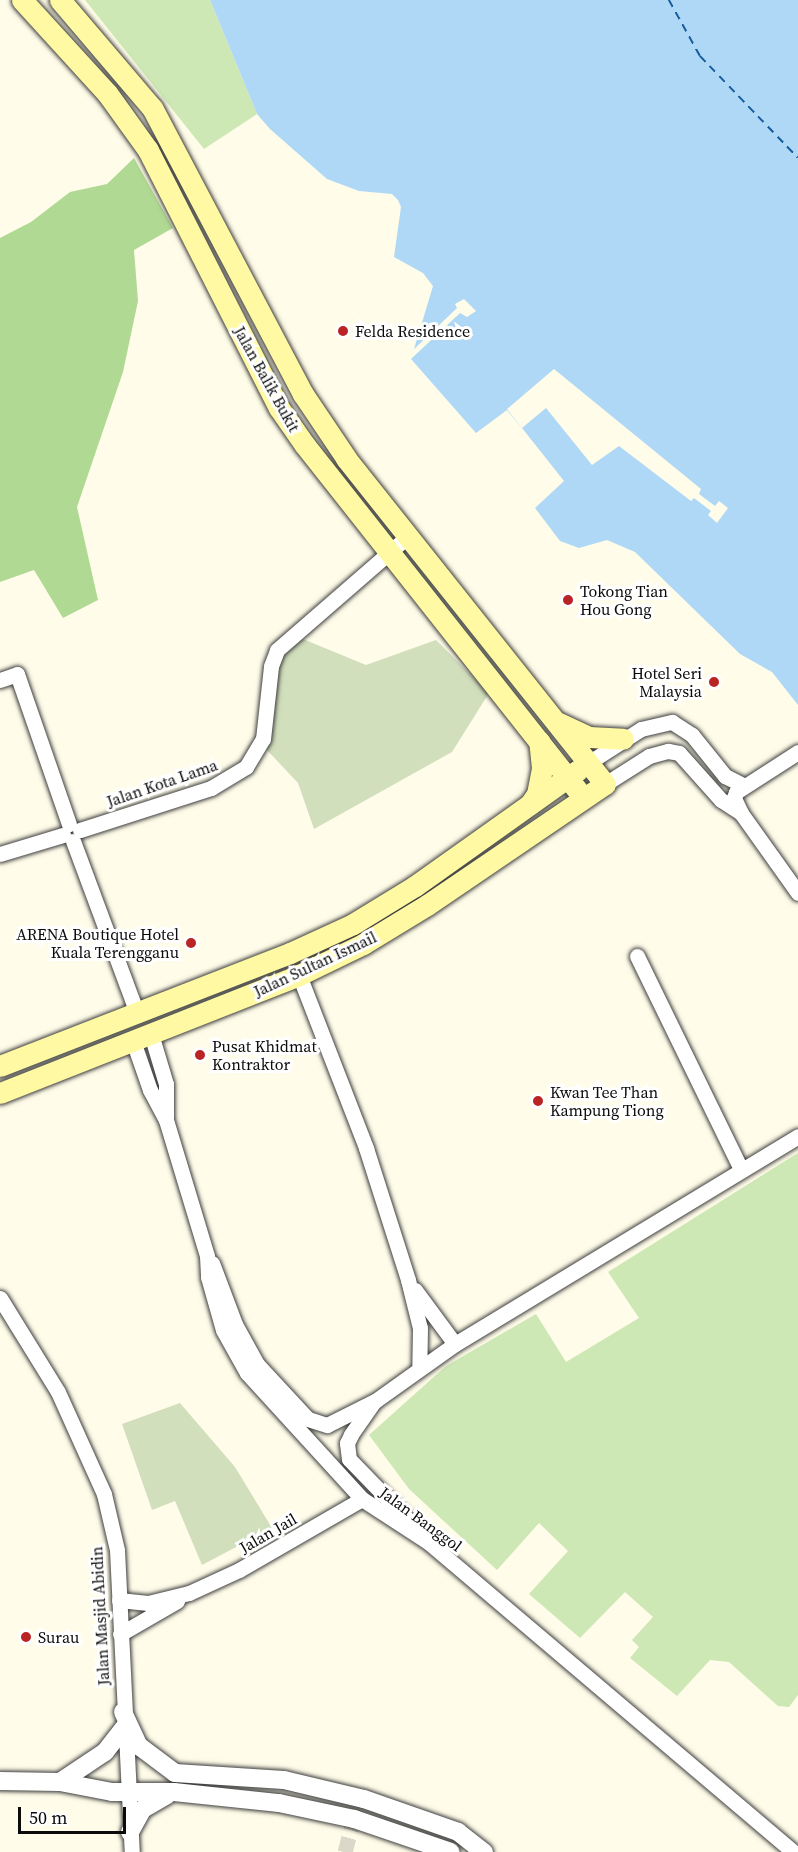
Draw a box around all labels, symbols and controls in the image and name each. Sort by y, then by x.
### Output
place label: Felda Residence [355,321,470,341]
street label: Jalan Balik Bukit [230,323,304,435]
marker: Felda Residence [336,324,350,338]
place label: Tokong Tian Hou Gong [580,581,668,619]
marker: Tokong Tian Hou Gong [561,593,575,607]
place label: Hotel Seri Malaysia [632,663,702,701]
marker: Hotel Seri Malaysia [707,675,721,689]
street label: Jalan Kota Lama [104,755,220,811]
place label: ARENA Boutique Hotel Kuala Terengganu [16,924,179,962]
street label: Jalan Sultan Ismail [251,927,379,1001]
marker: ARENA Boutique Hotel Kuala Terengganu [184,936,198,950]
place label: Pusat Khidmat Kontraktor [212,1036,317,1074]
marker: Pusat Khidmat Kontraktor [193,1048,207,1062]
place label: Kwan Tee Than Kampung Tiong [550,1082,664,1120]
marker: Kwan Tee Than Kampung Tiong [531,1094,545,1108]
street label: Jalan Banggol [376,1483,466,1555]
street label: Jalan Jail [236,1509,300,1557]
street label: Jalan Masjid Abidin [87,1546,113,1686]
place label: Surau [38,1627,79,1647]
marker: Surau [19,1630,33,1644]
scale bar [21,1795,129,1833]
text: 50 m [29,1805,67,1830]

